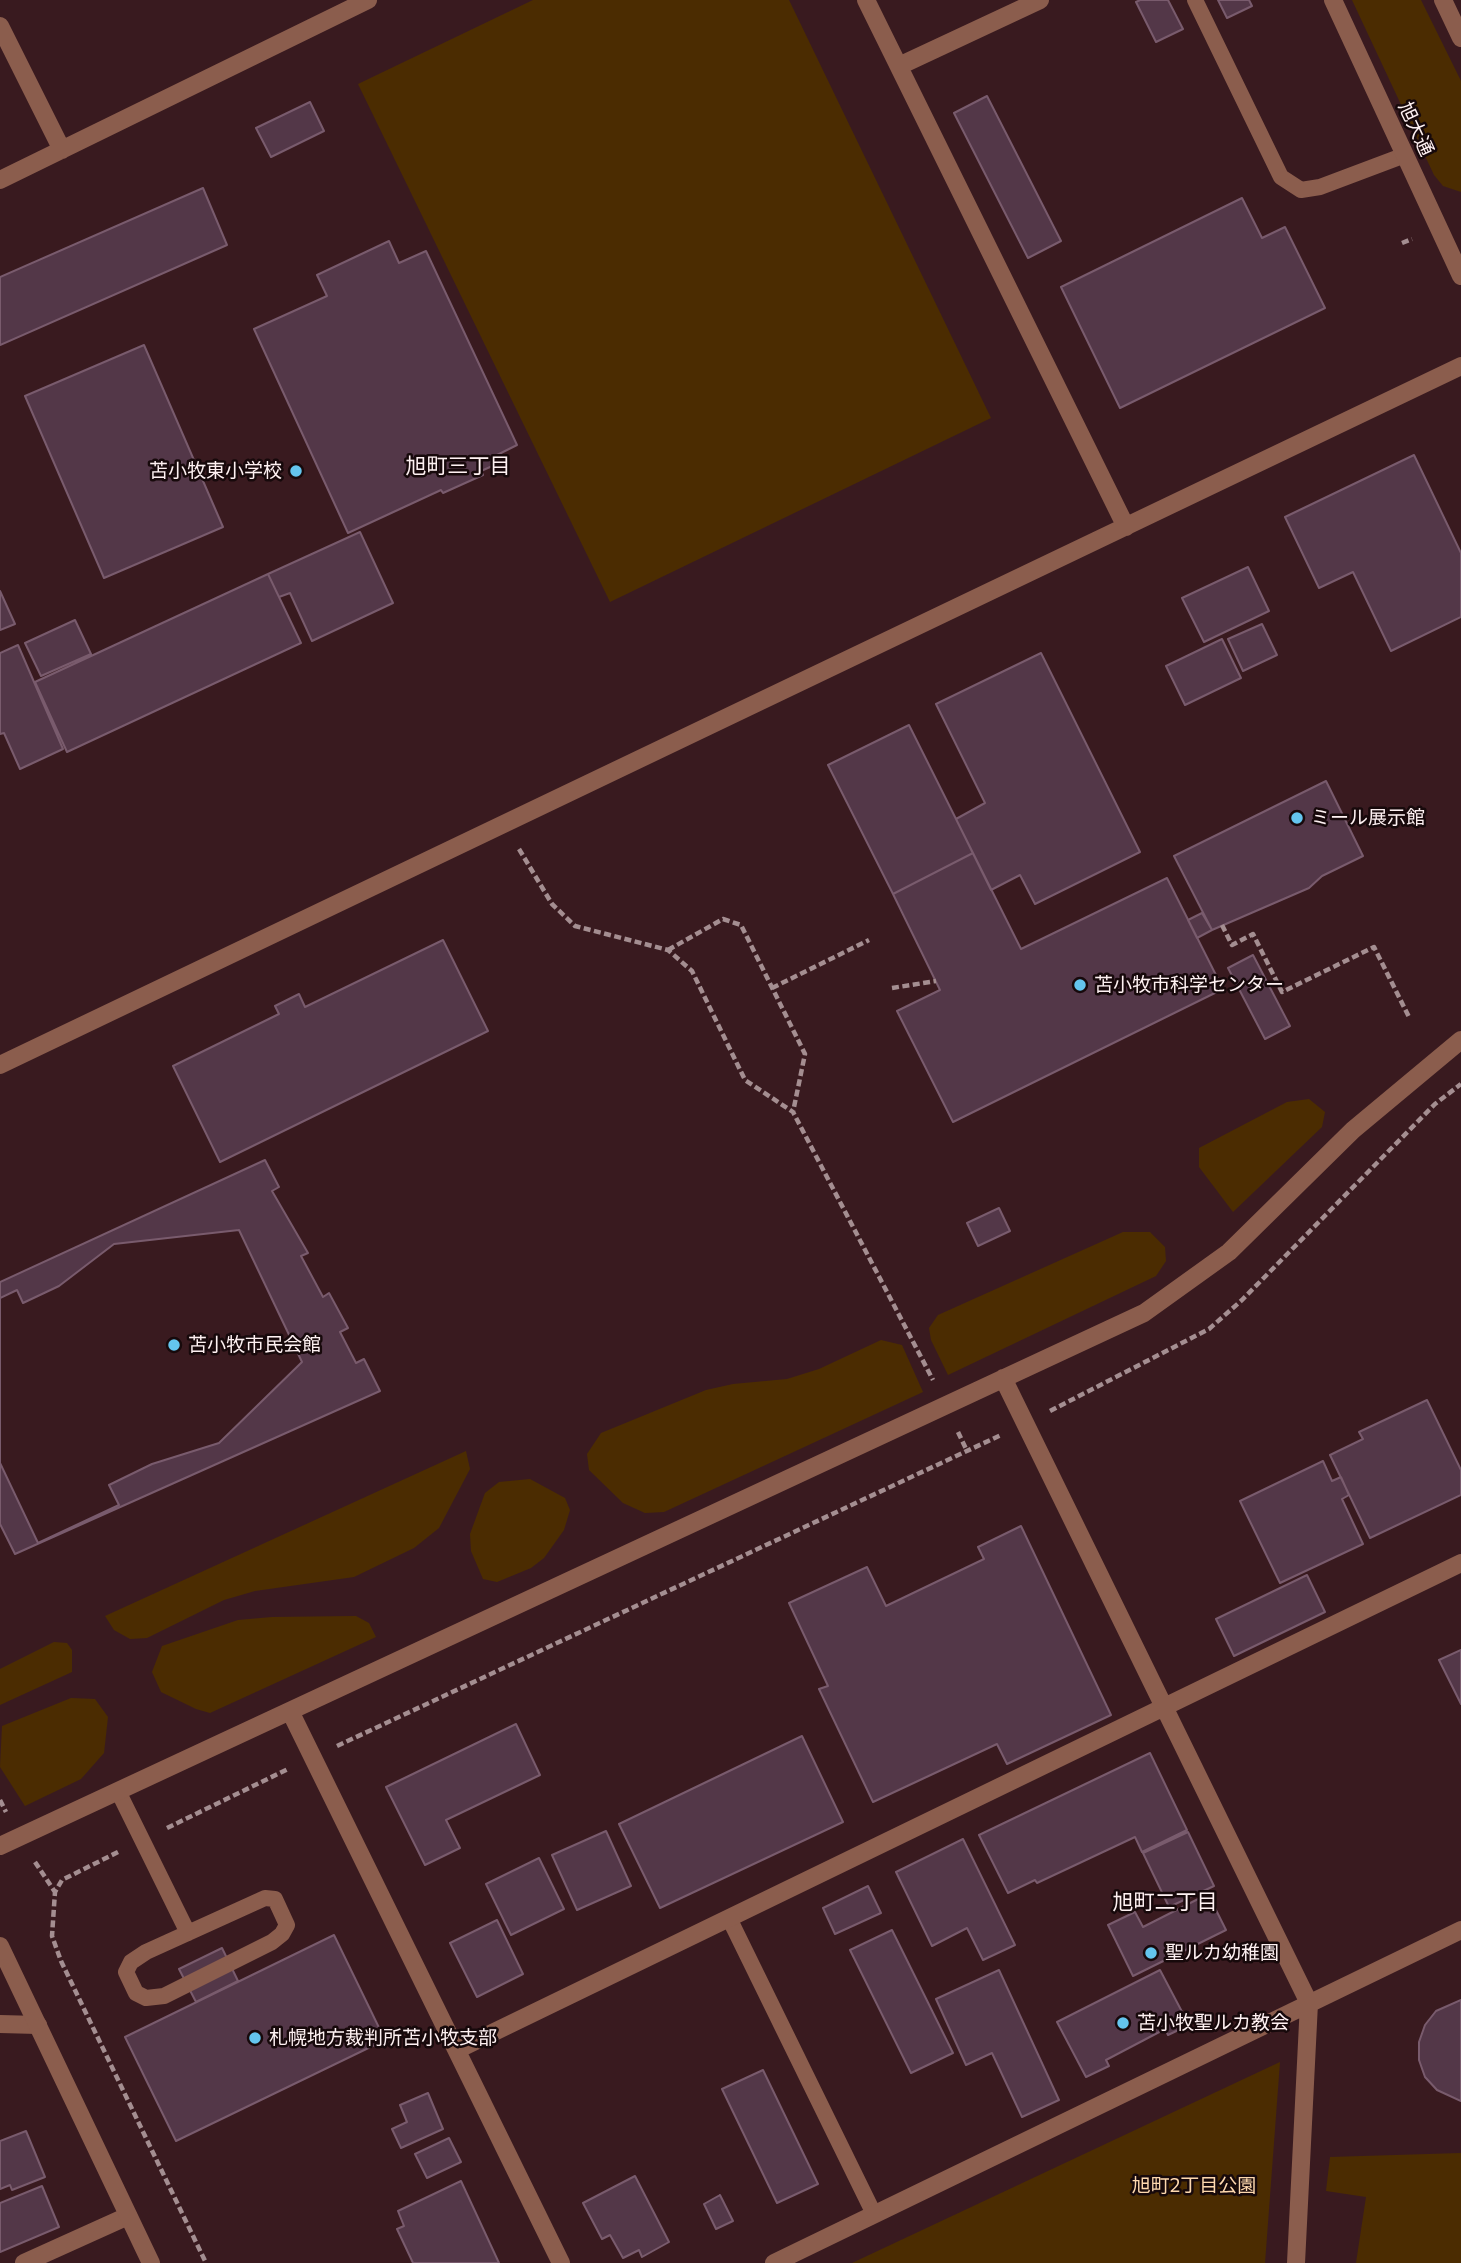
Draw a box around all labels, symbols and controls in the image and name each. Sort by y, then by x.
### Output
street label: 旭大通 [1394,98,1438,160]
district label: 旭町三丁目 [406,453,510,479]
place label: 苫小牧東小学校 [149,460,282,482]
marker: 苫小牧東小学校 [288,463,304,479]
place label: ミール展示館 [1311,807,1425,829]
marker: ミール展示館 [1289,810,1305,826]
place label: 苫小牧市科学センター [1094,974,1284,996]
marker: 苫小牧市科学センター [1072,977,1088,993]
place label: 苫小牧市民会館 [188,1334,321,1356]
marker: 苫小牧市民会館 [166,1337,182,1353]
district label: 旭町二丁目 [1113,1889,1217,1915]
place label: 聖ルカ幼稚園 [1165,1942,1279,1964]
marker: 聖ルカ幼稚園 [1143,1945,1159,1961]
place label: 苫小牧聖ルカ教会 [1137,2012,1289,2034]
marker: 苫小牧聖ルカ教会 [1115,2015,1131,2031]
place label: 札幌地方裁判所苫小牧支部 [269,2027,497,2049]
marker: 札幌地方裁判所苫小牧支部 [247,2030,263,2046]
park label: 旭町2丁目公園 [1132,2175,1256,2197]

